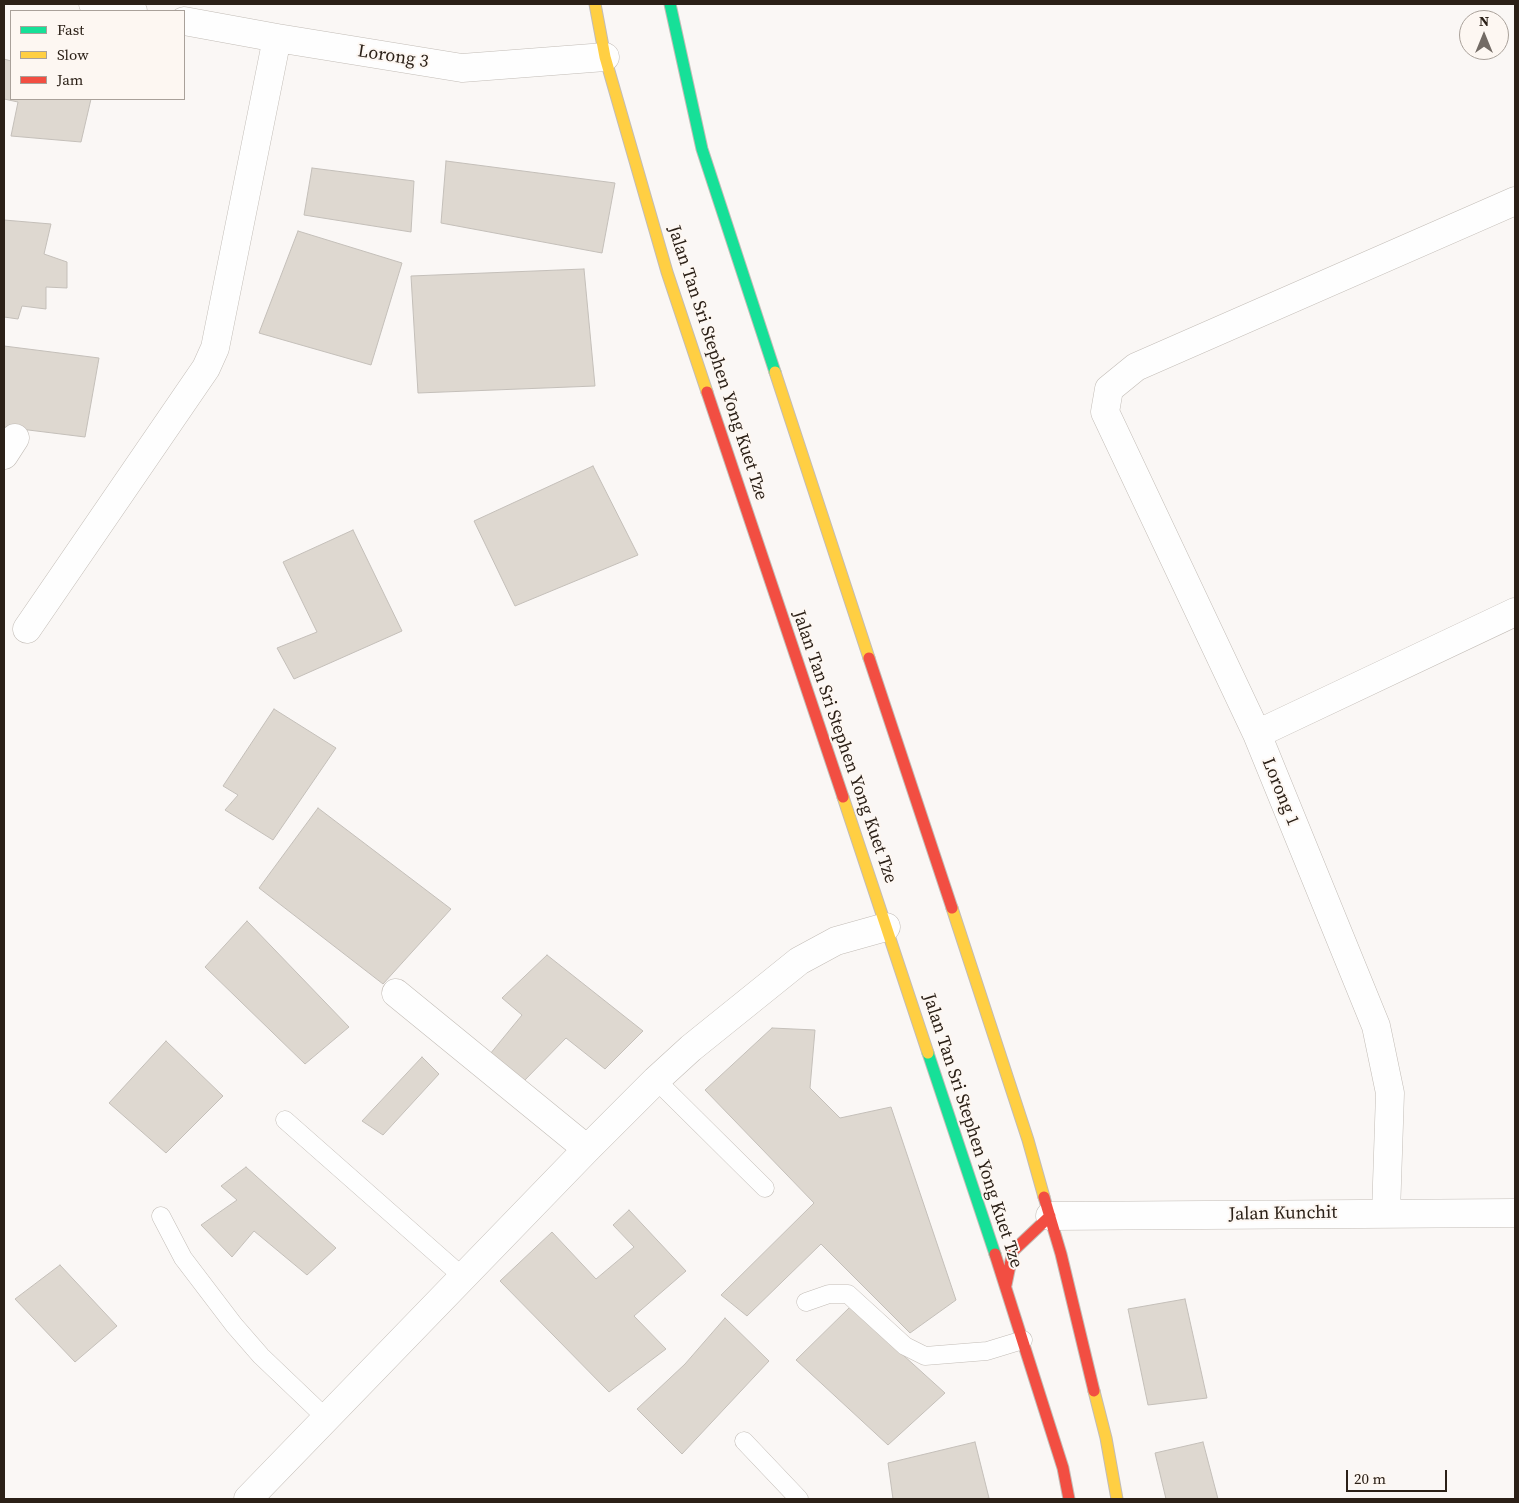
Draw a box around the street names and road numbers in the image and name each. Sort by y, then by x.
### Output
street label: Lorong 3 [356,41,430,73]
street label: Jalan Tan Sri Stephen Yong Kuet Tze [662,223,772,503]
street label: Jalan Tan Sri Stephen Yong Kuet Tze [787,608,901,886]
street label: Lorong 1 [1257,755,1303,829]
street label: Jalan Tan Sri Stephen Yong Kuet Tze [917,991,1027,1271]
street label: Jalan Kunchit [1229,1202,1337,1226]

